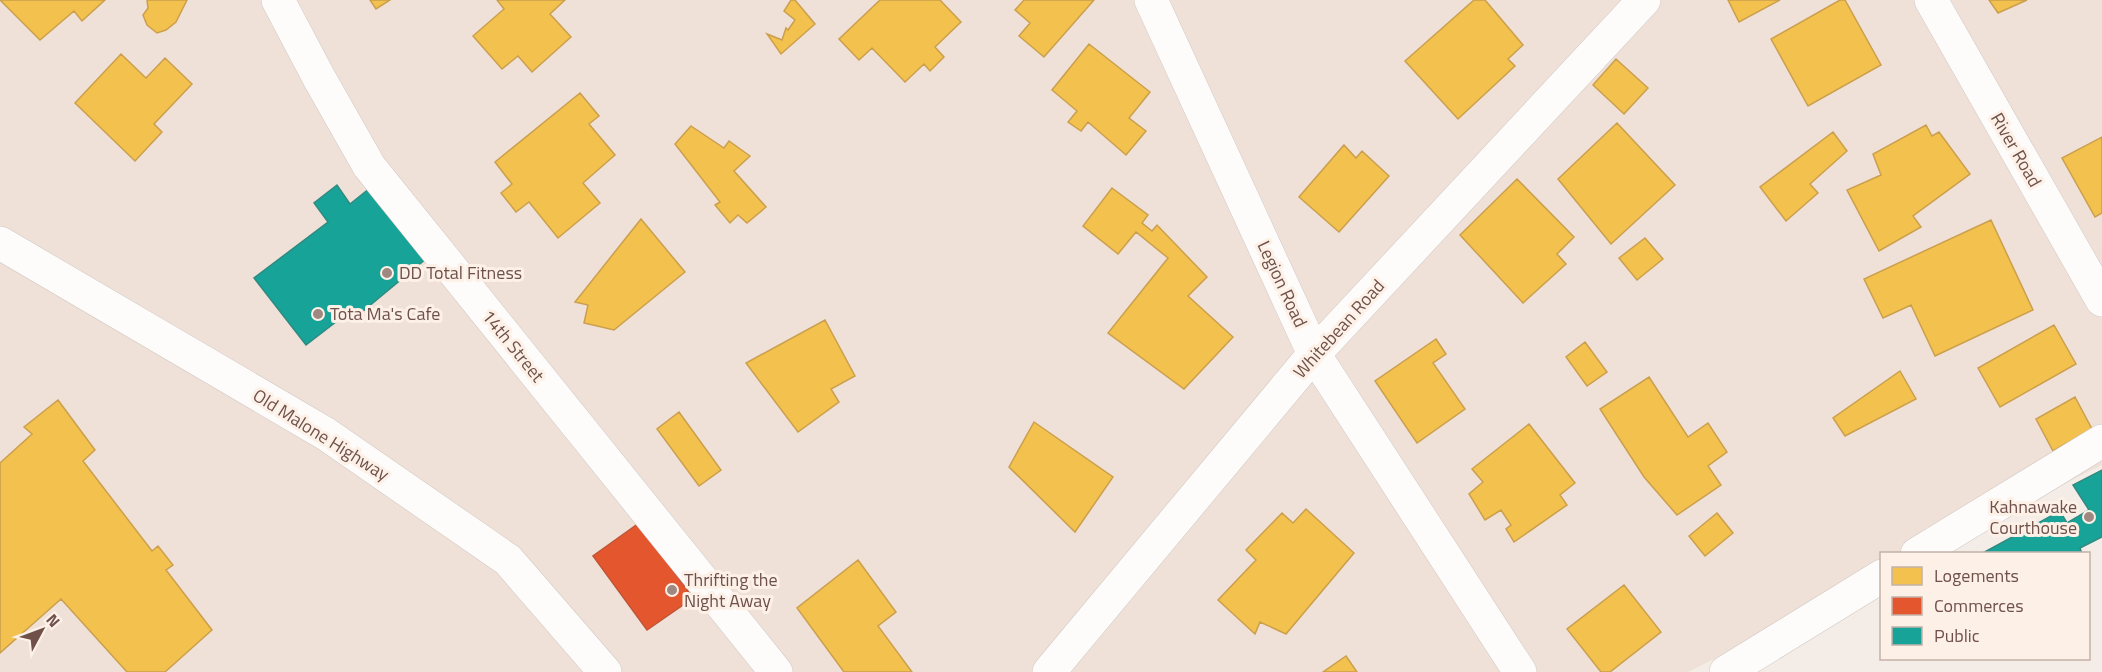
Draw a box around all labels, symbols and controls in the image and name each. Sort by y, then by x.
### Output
street label: River Road [1984,108,2049,192]
street label: Legion Road [1251,236,1314,332]
place label: DD Total Fitness [399,259,522,286]
marker: DD Total Fitness [380,266,394,280]
street label: Whitebean Road [1287,273,1391,384]
place label: Tota Ma's Cafe [330,300,440,327]
street label: 14th Street [476,304,552,388]
marker: Tota Ma's Cafe [311,307,325,321]
street label: Old Malone Highway [248,382,395,488]
place label: Kahnawake Courthouse [1989,493,2077,541]
marker: Kahnawake Courthouse [2082,510,2096,524]
legend [1880,552,2090,660]
text: Logements [1934,562,2019,589]
place label: Thrifting the Night Away [684,566,777,614]
marker: Thrifting the Night Away [665,583,679,597]
text: Commerces [1934,592,2024,619]
north arrow [12,600,72,660]
text: N [41,608,66,632]
text: Public [1934,622,1980,649]

